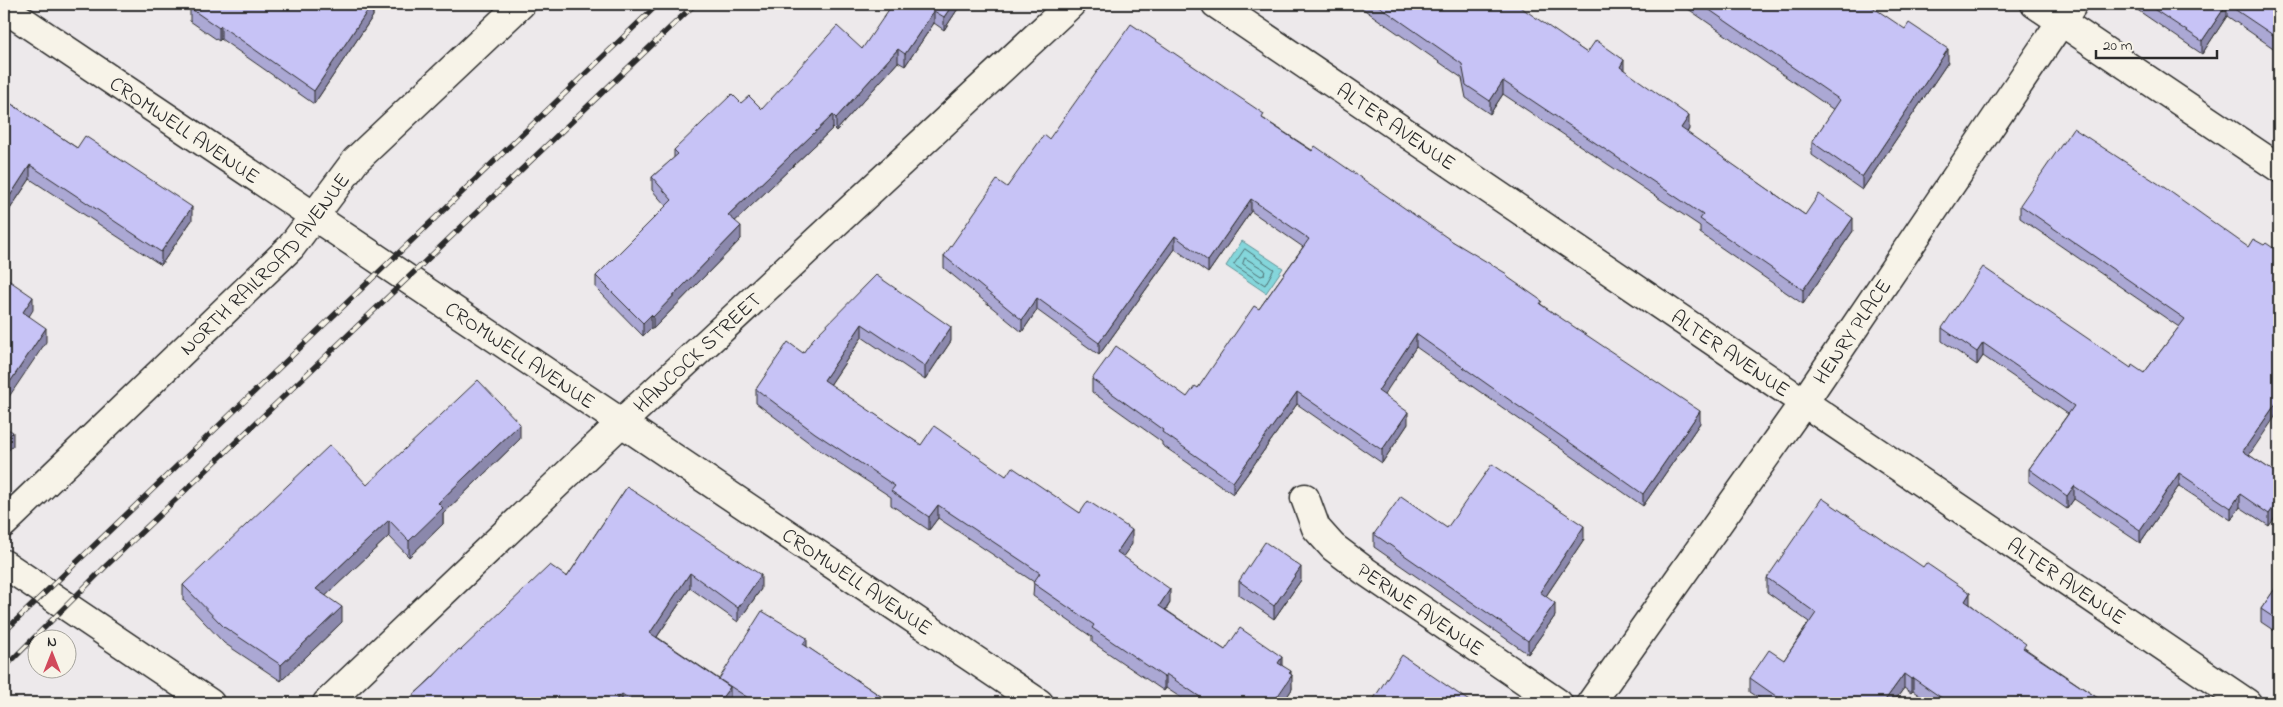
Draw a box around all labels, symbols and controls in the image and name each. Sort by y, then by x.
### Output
scale bar [2096,28,2217,60]
text: 20 m [2103,35,2133,57]
street label: CROMWELL AVENUE [103,70,265,193]
street label: ALTER AVENUE [1330,77,1461,179]
street label: NORTH RAILROAD AVENUE [174,167,358,363]
street label: HENRY PLACE [1807,274,1900,391]
street label: HANCOCK STREET [628,286,769,421]
street label: CROMWELL AVENUE [438,295,600,418]
street label: ALTER AVENUE [1664,304,1795,406]
street label: CROMWELL AVENUE [775,521,938,644]
street label: ALTER AVENUE [2000,531,2131,634]
street label: PERINE AVENUE [1350,557,1489,665]
north arrow [28,630,78,680]
text: N [47,632,57,653]

